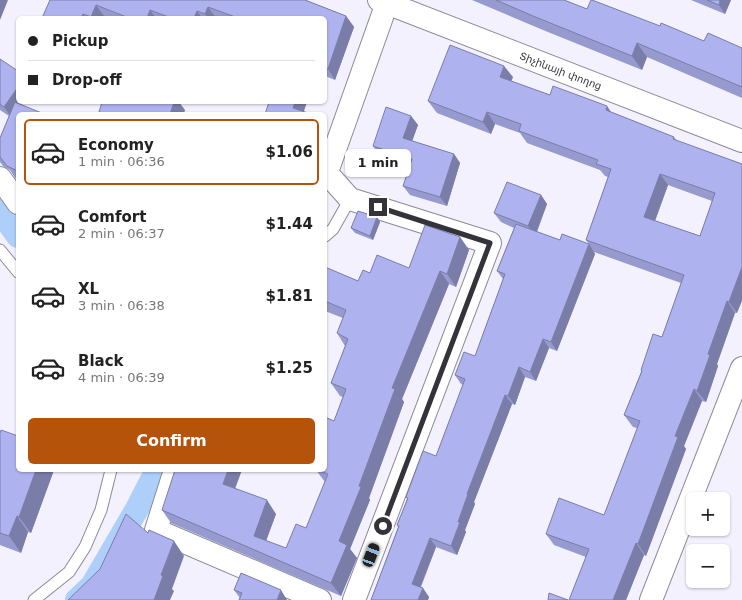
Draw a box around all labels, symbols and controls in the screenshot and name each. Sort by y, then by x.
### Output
text: Pickup [52,32,108,50]
street label: Տիչինայի փողոց [518,50,603,92]
text: Drop-off [52,71,122,89]
icon: car [30,134,66,170]
text: Economy [78,136,154,154]
text: $1.06 [266,143,313,161]
callout: 1 min [345,149,411,177]
text: 1 min · 06:36 [78,154,165,169]
text: 1 min [358,155,398,170]
route end [369,198,387,216]
icon: car [30,206,66,242]
text: Comfort [78,208,146,226]
text: $1.44 [266,215,313,233]
text: 2 min · 06:37 [78,226,165,241]
icon: car [30,278,66,314]
text: XL [78,280,99,298]
text: $1.81 [266,287,313,305]
text: 3 min · 06:38 [78,298,165,313]
icon: car [30,350,66,386]
text: Black [78,352,124,370]
text: $1.25 [266,359,313,377]
text: 4 min · 06:39 [78,370,165,385]
button: Confirm [28,418,315,464]
map controls [686,492,730,588]
button: + [686,492,730,536]
route start [374,517,392,535]
car [361,542,381,568]
button: − [686,544,730,588]

